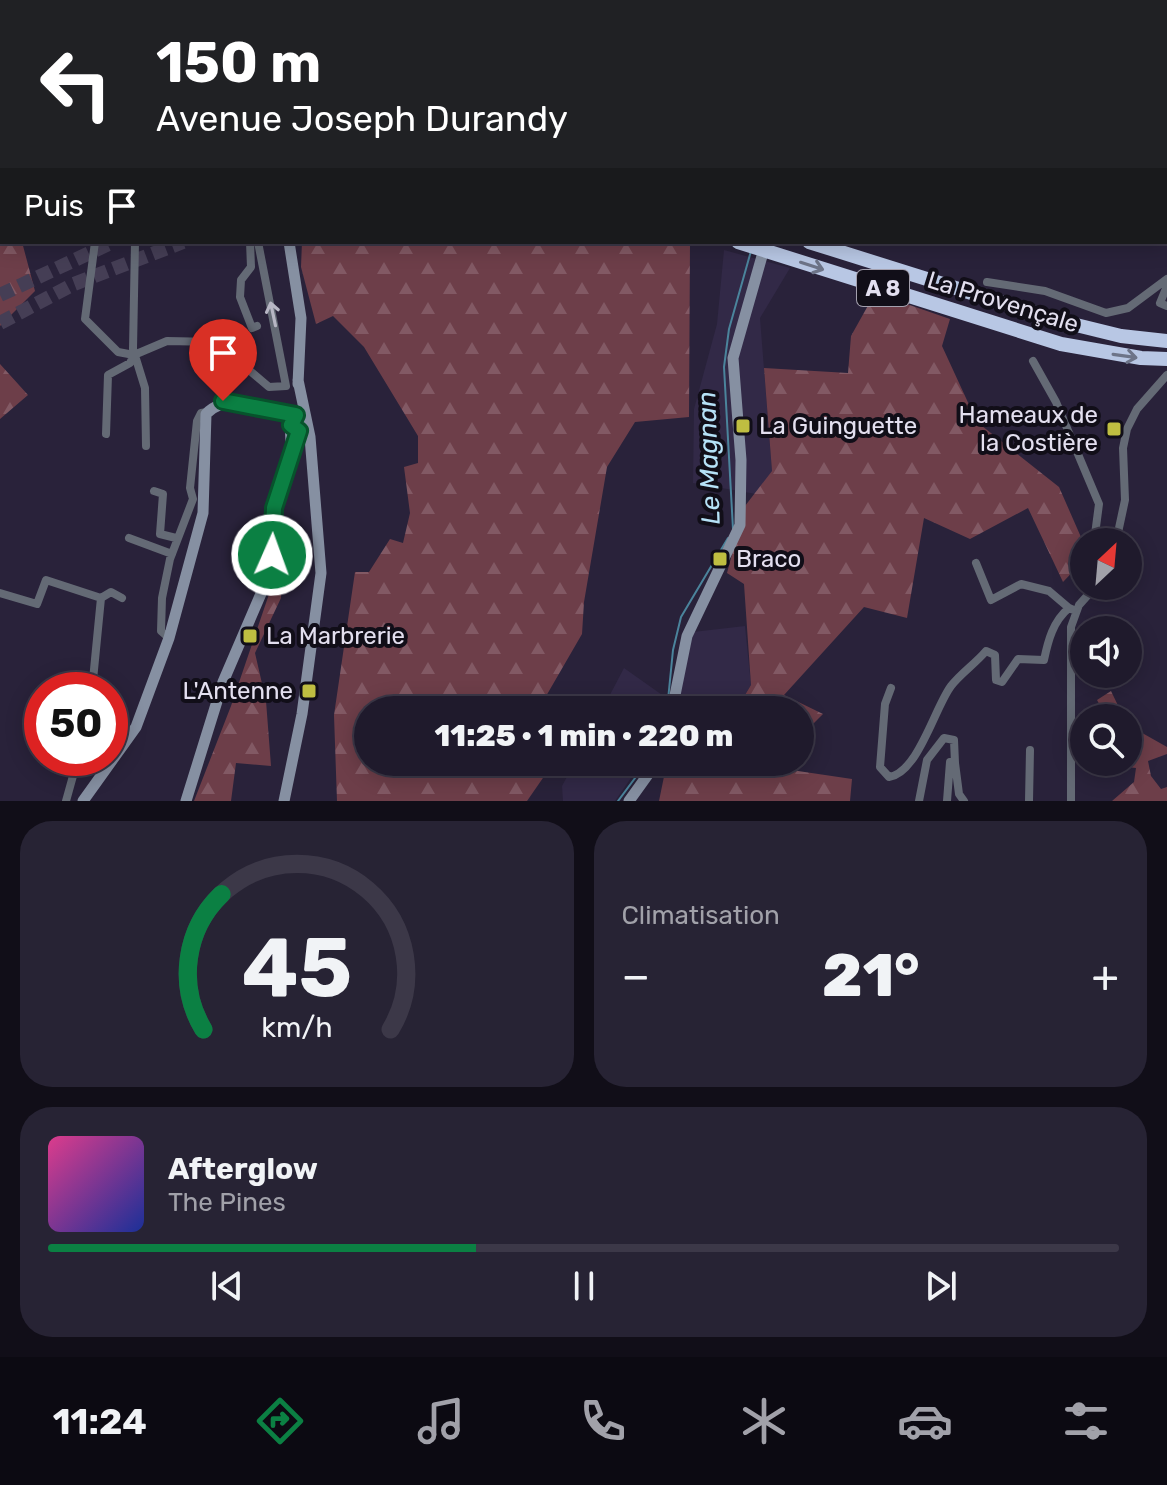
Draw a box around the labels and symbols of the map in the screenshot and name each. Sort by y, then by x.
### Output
one-way arrow [799,259,824,274]
street label: La Provençale [924,266,1082,338]
road number: A 8 [857,270,909,306]
one-way arrow [265,302,280,327]
pin [189,319,257,401]
one-way arrow [1111,349,1137,364]
water label: Le Magnan [691,391,727,525]
place label: Hameaux de la Costière [959,401,1098,457]
place label: La Guinguette [759,412,917,440]
marker: La Guinguette [734,417,752,435]
marker: Hameaux de la Costière [1105,420,1123,438]
position arrow [230,513,314,597]
north arrow [1070,528,1142,600]
place label: Braco [736,545,801,573]
marker: Braco [711,550,729,568]
place label: La Marbrerie [266,622,405,650]
marker: La Marbrerie [241,627,259,645]
speed limit sign: 50 [24,672,128,776]
place label: L'Antenne [183,677,293,705]
marker: L'Antenne [300,682,318,700]

